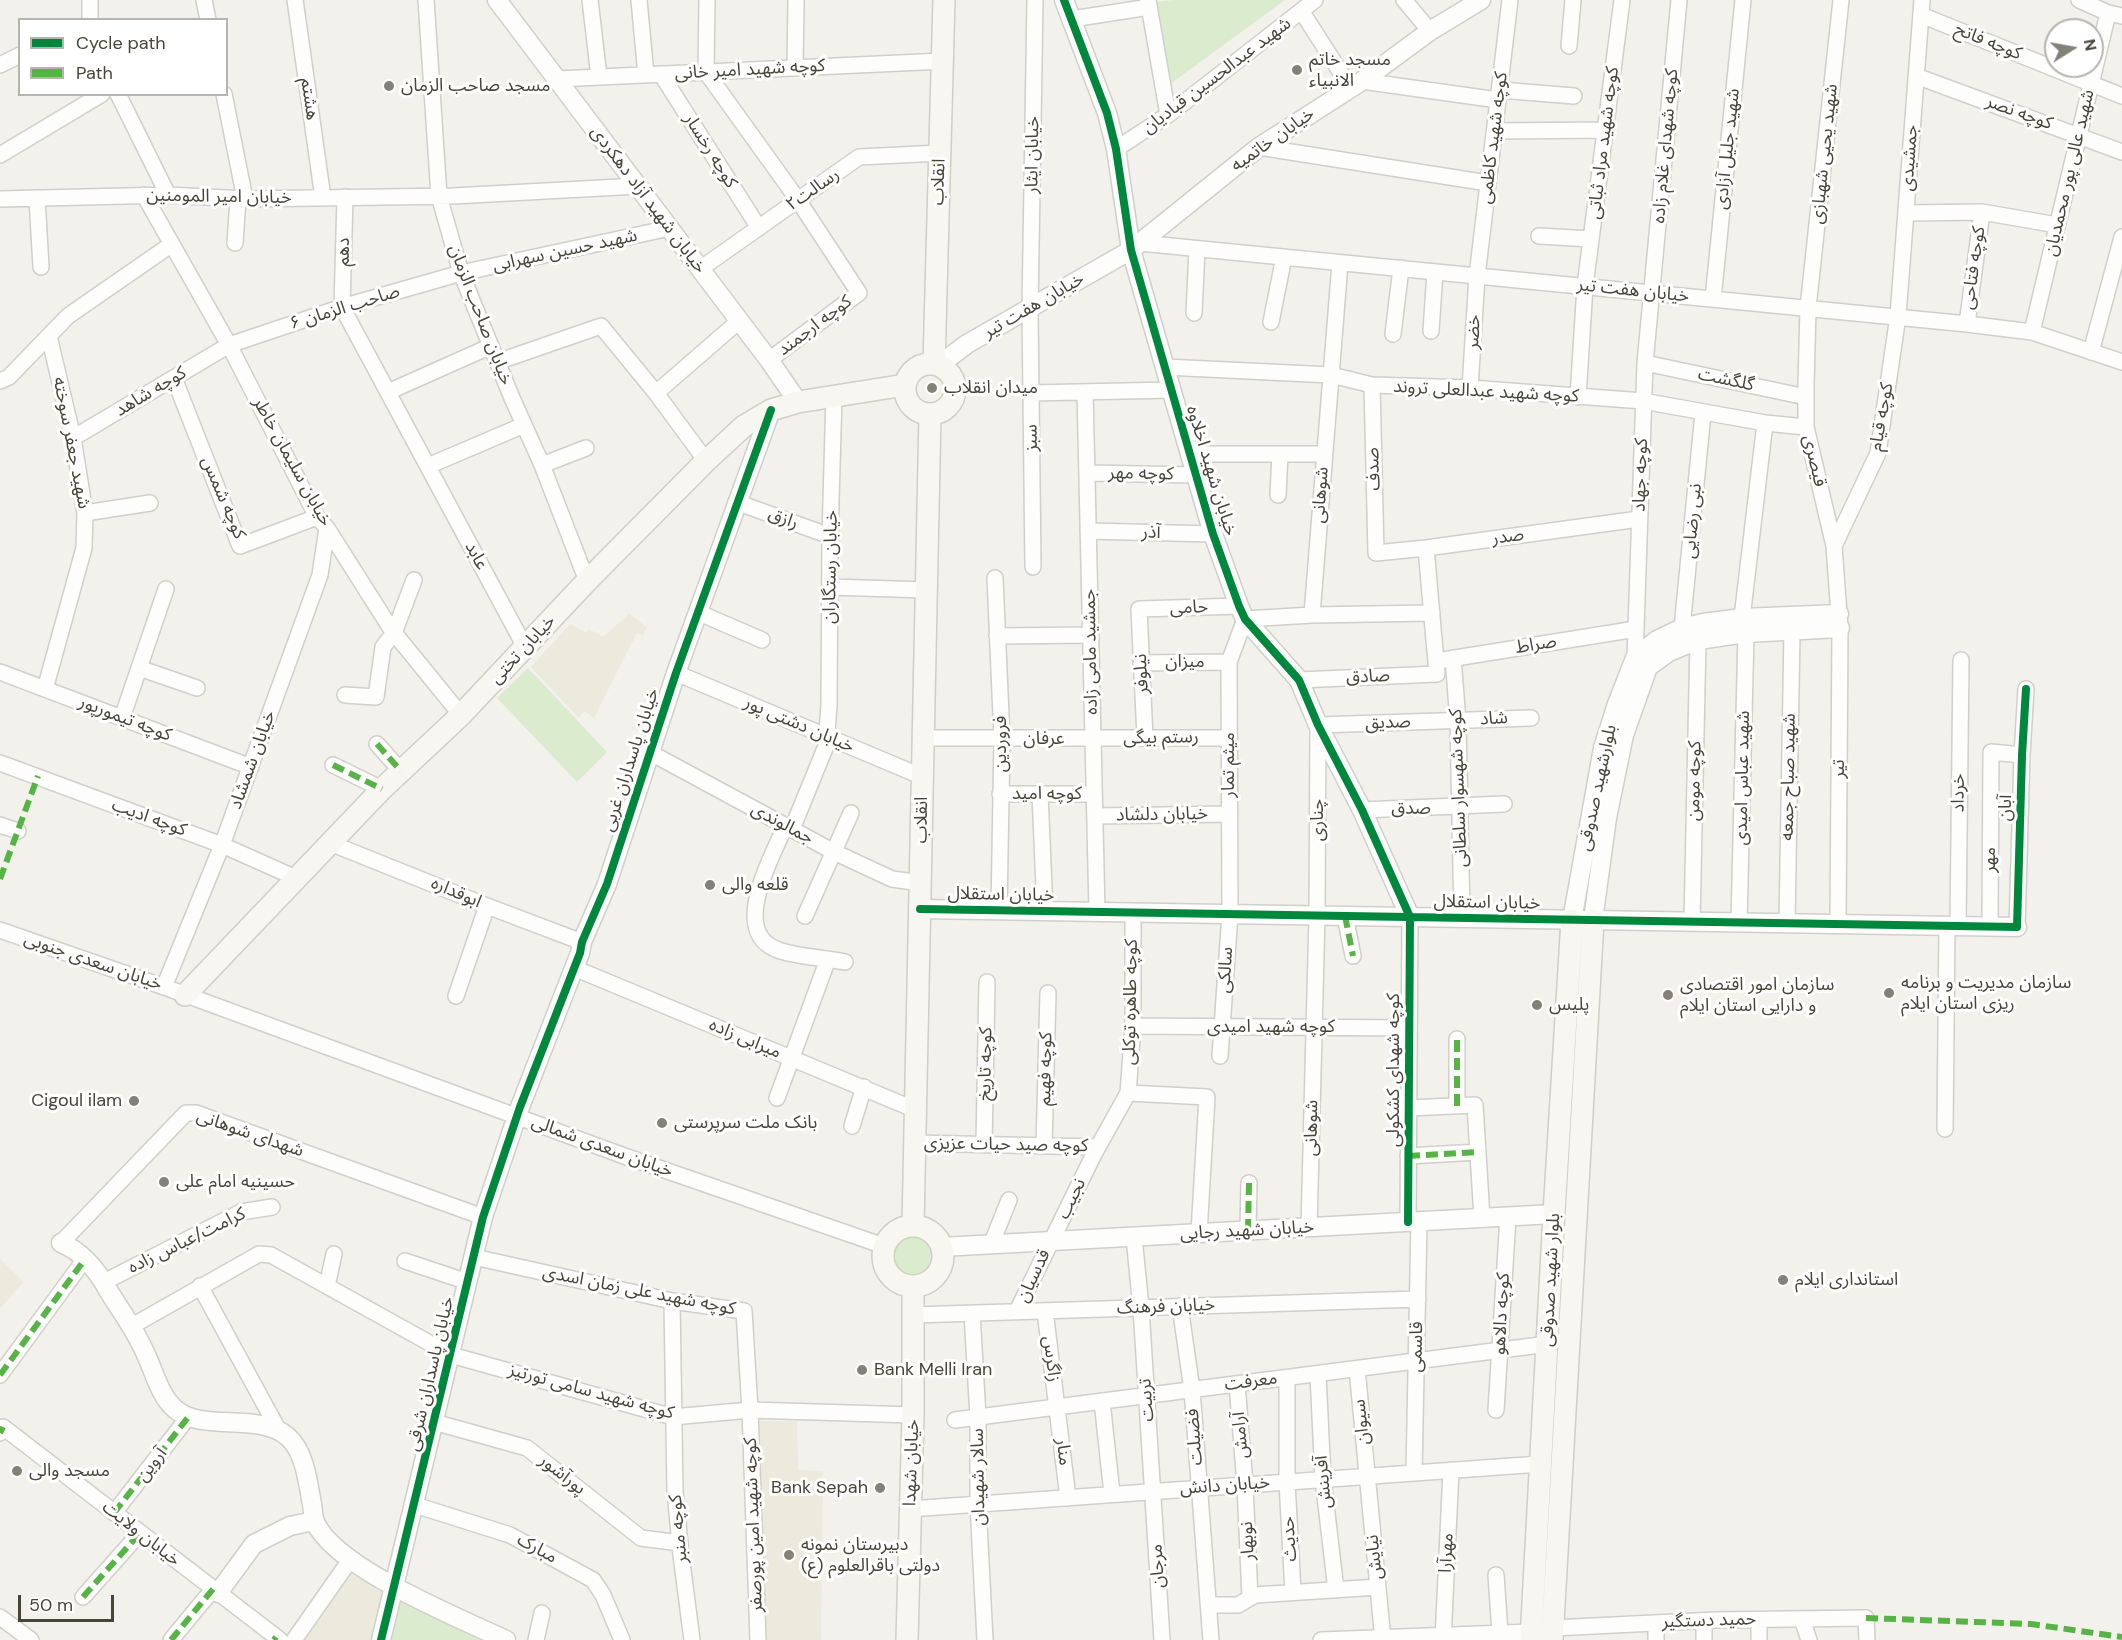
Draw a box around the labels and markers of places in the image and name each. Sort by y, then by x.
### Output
place label: مسجد خاتم الانبیاء [1309,49,1391,92]
marker: مسجد خاتم الانبیاء [1290,63,1304,77]
place label: مسجد صاحب الزمان [401,75,551,97]
marker: مسجد صاحب الزمان [382,79,396,93]
place label: میدان انقلاب [944,377,1038,399]
marker: میدان انقلاب [925,381,939,395]
place label: قلعه والی [722,874,789,896]
marker: قلعه والی [703,878,717,892]
place label: سازمان مدیریت و برنامه ریزی استان ایلام [1901,972,2071,1014]
place label: سازمان امور اقتصادی و دارایی استان ایلام [1680,974,1834,1016]
marker: سازمان مدیریت و برنامه ریزی استان ایلام [1882,986,1896,1000]
marker: سازمان امور اقتصادی و دارایی استان ایلام [1661,988,1675,1002]
place label: پلیس [1549,994,1589,1016]
marker: پلیس [1530,998,1544,1012]
place label: Cigoul ilam [31,1090,122,1112]
marker: Cigoul ilam [127,1094,141,1108]
place label: بانک ملت سرپرستی [674,1112,817,1134]
marker: بانک ملت سرپرستی [655,1116,669,1130]
place label: حسینیه امام علی [176,1171,295,1193]
marker: حسینیه امام علی [157,1175,171,1189]
place label: استانداری ایلام [1795,1269,1898,1291]
marker: استانداری ایلام [1776,1273,1790,1287]
place label: Bank Melli Iran [874,1359,992,1381]
marker: Bank Melli Iran [855,1363,869,1377]
place label: مسجد والی [29,1460,110,1482]
marker: مسجد والی [10,1464,24,1478]
place label: Bank Sepah [771,1477,868,1499]
marker: Bank Sepah [873,1481,887,1495]
place label: دبیرستان نمونه دولتی باقرالعلوم (ع) [801,1534,940,1576]
marker: دبیرستان نمونه دولتی باقرالعلوم (ع) [782,1548,796,1562]

